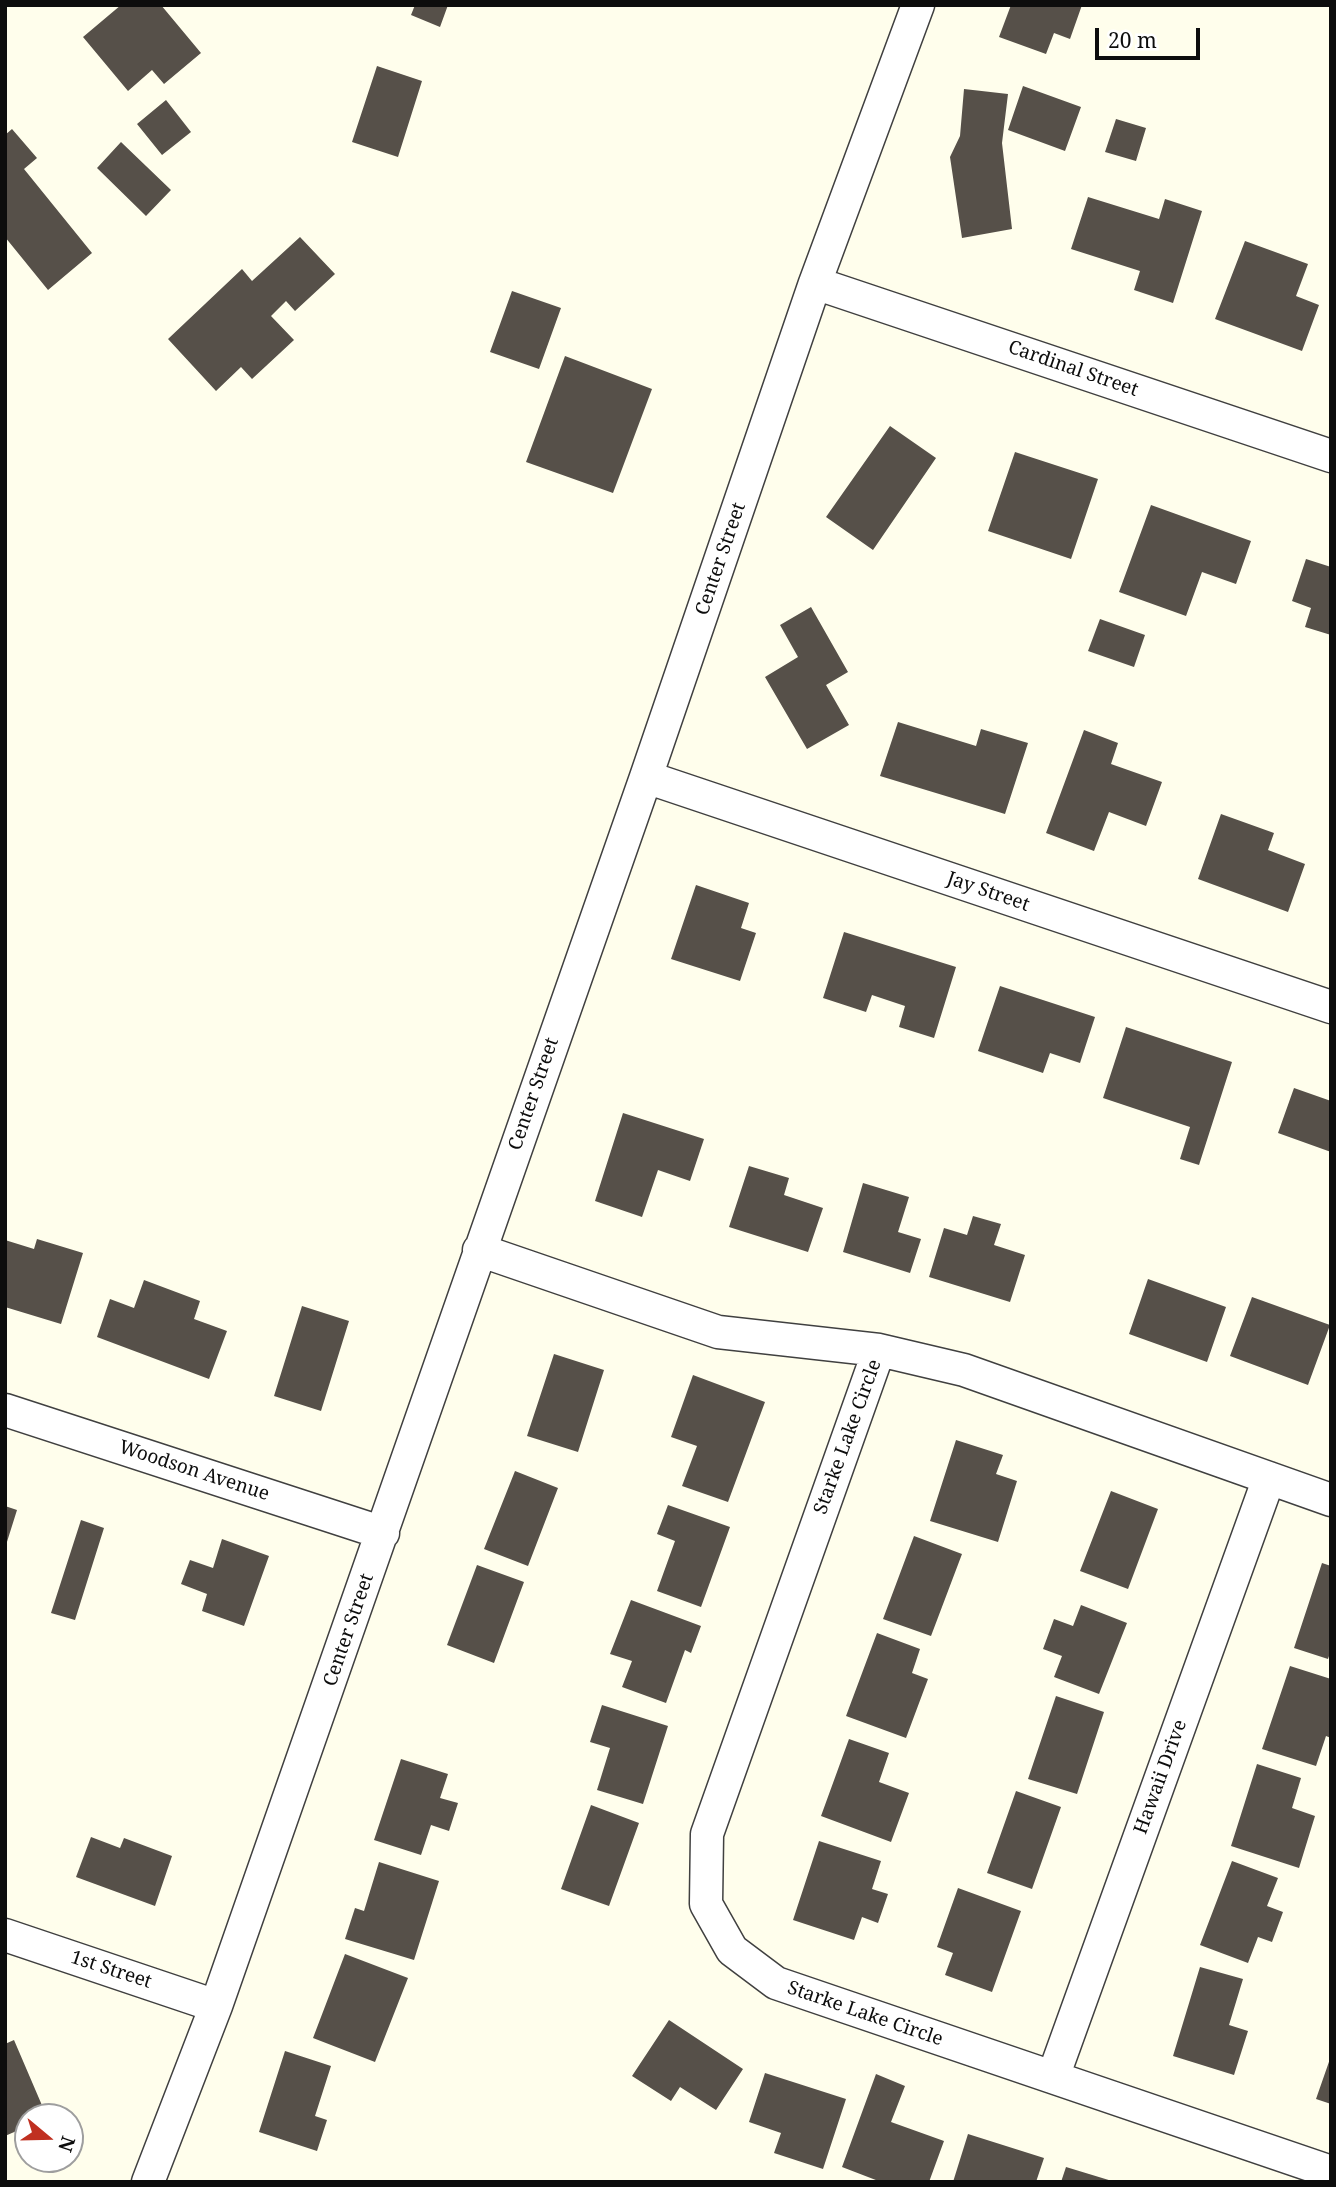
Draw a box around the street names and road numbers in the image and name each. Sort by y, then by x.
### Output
street label: Cardinal Street [1005,336,1141,402]
street label: Center Street [691,500,751,618]
street label: Jay Street [944,867,1032,917]
street label: Center Street [504,1035,564,1153]
street label: Starke Lake Circle [809,1357,887,1517]
street label: Woodson Avenue [116,1436,272,1506]
street label: Center Street [319,1571,379,1689]
street label: Hawaii Drive [1130,1717,1192,1837]
street label: 1st Street [68,1946,154,1994]
street label: Starke Lake Circle [784,1977,946,2051]

